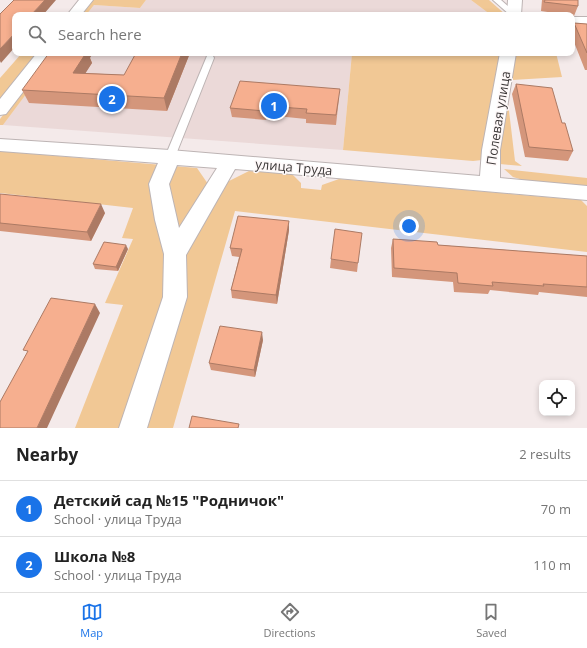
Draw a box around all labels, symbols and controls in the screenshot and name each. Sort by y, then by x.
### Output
search box [12,12,575,56]
icon: search [26,23,48,45]
text: Search here [58,24,142,44]
street label: Полевая улица [482,70,514,166]
pin: 2 [99,84,125,114]
pin: 1 [261,91,287,121]
street label: улица Труда [255,155,333,179]
your location [399,216,419,236]
map controls [539,380,575,416]
button: locate [539,380,575,416]
text: Nearby [16,443,78,466]
text: 2 results [519,445,571,463]
text: Детский сад №15 "Родничок" [54,490,284,510]
text: 1 [25,500,33,518]
text: 70 m [541,500,571,518]
text: School · улица Труда [54,510,182,528]
text: Школа №8 [54,546,135,566]
text: 2 [25,556,33,574]
text: 110 m [533,556,571,574]
text: School · улица Труда [54,566,182,584]
tab: Map [80,601,103,640]
tab: Directions [264,601,316,640]
tab: Saved [476,601,507,640]

